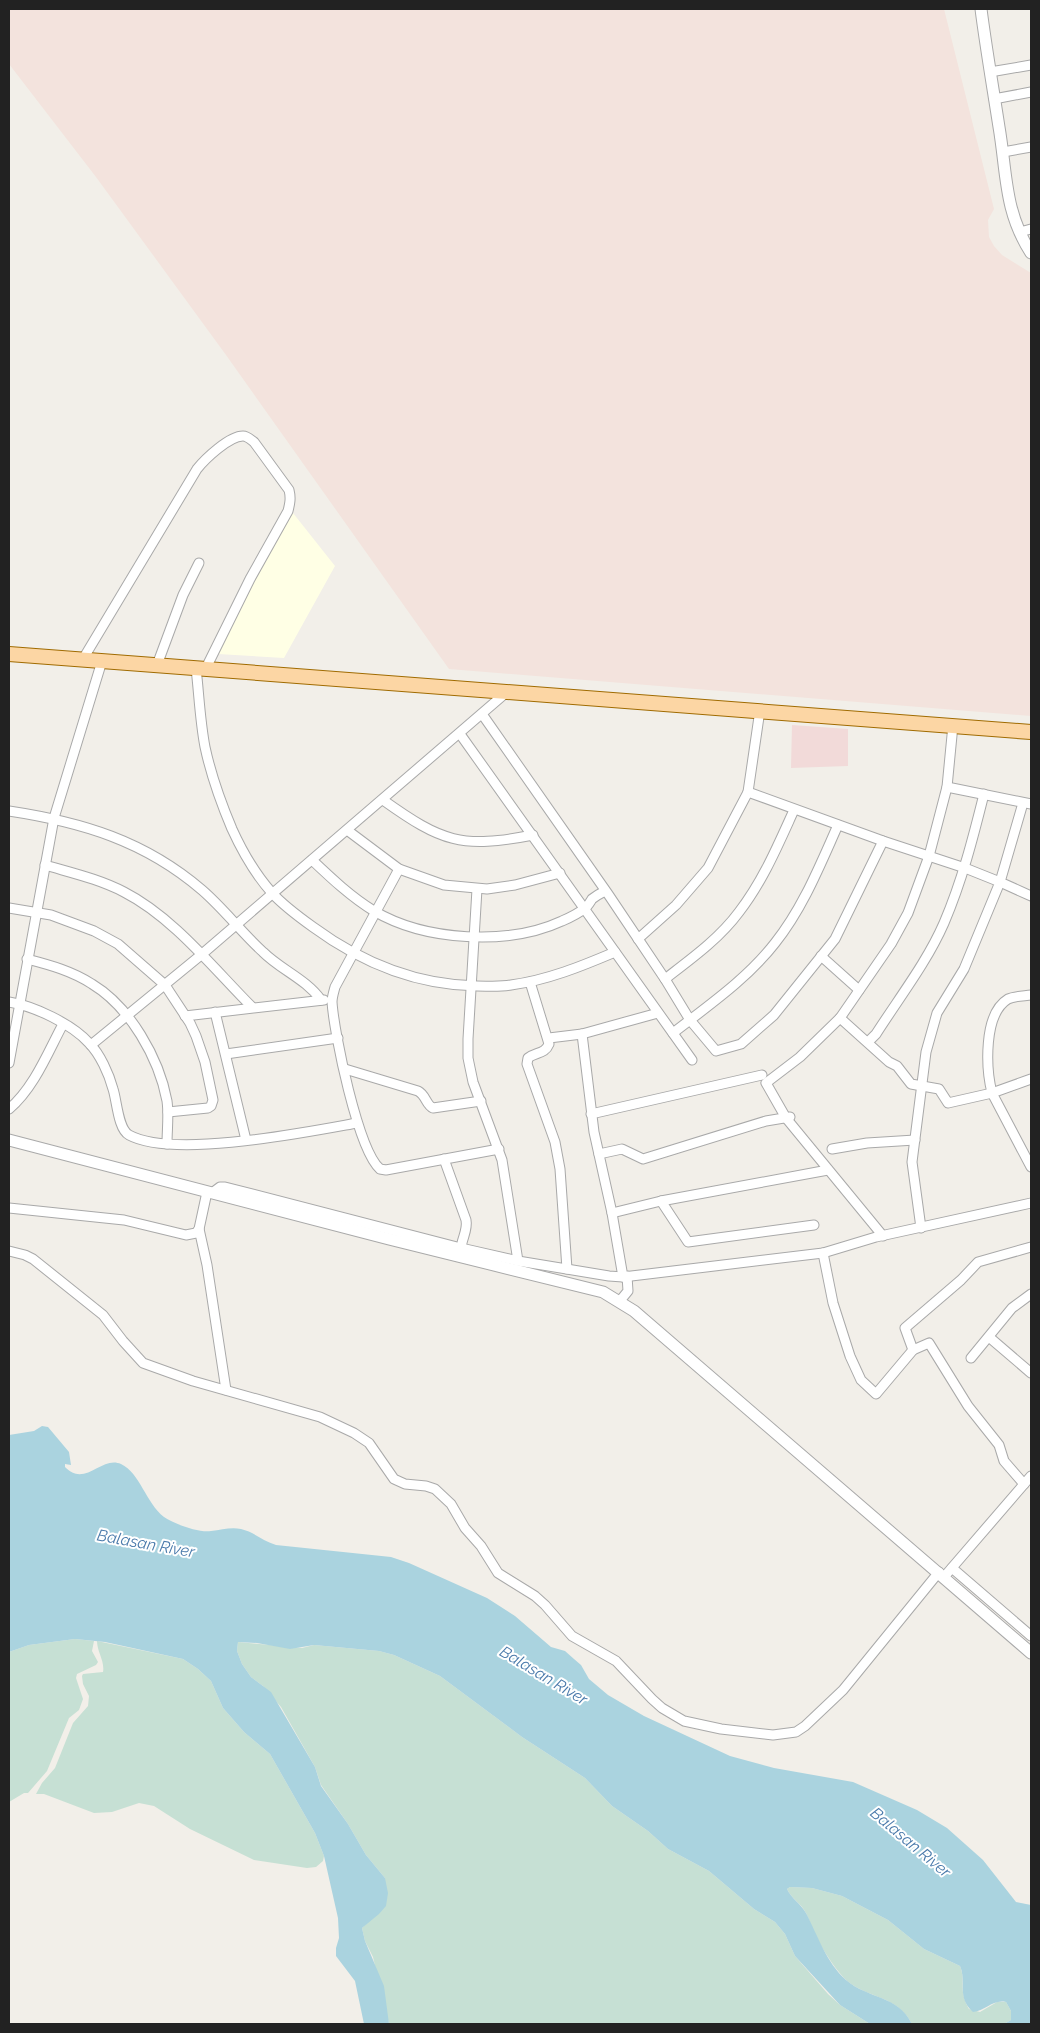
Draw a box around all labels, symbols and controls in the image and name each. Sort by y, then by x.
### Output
water label: Balasan River [96,1526,197,1562]
water label: Balasan River [497,1642,591,1709]
water label: Balasan River [867,1803,955,1882]

